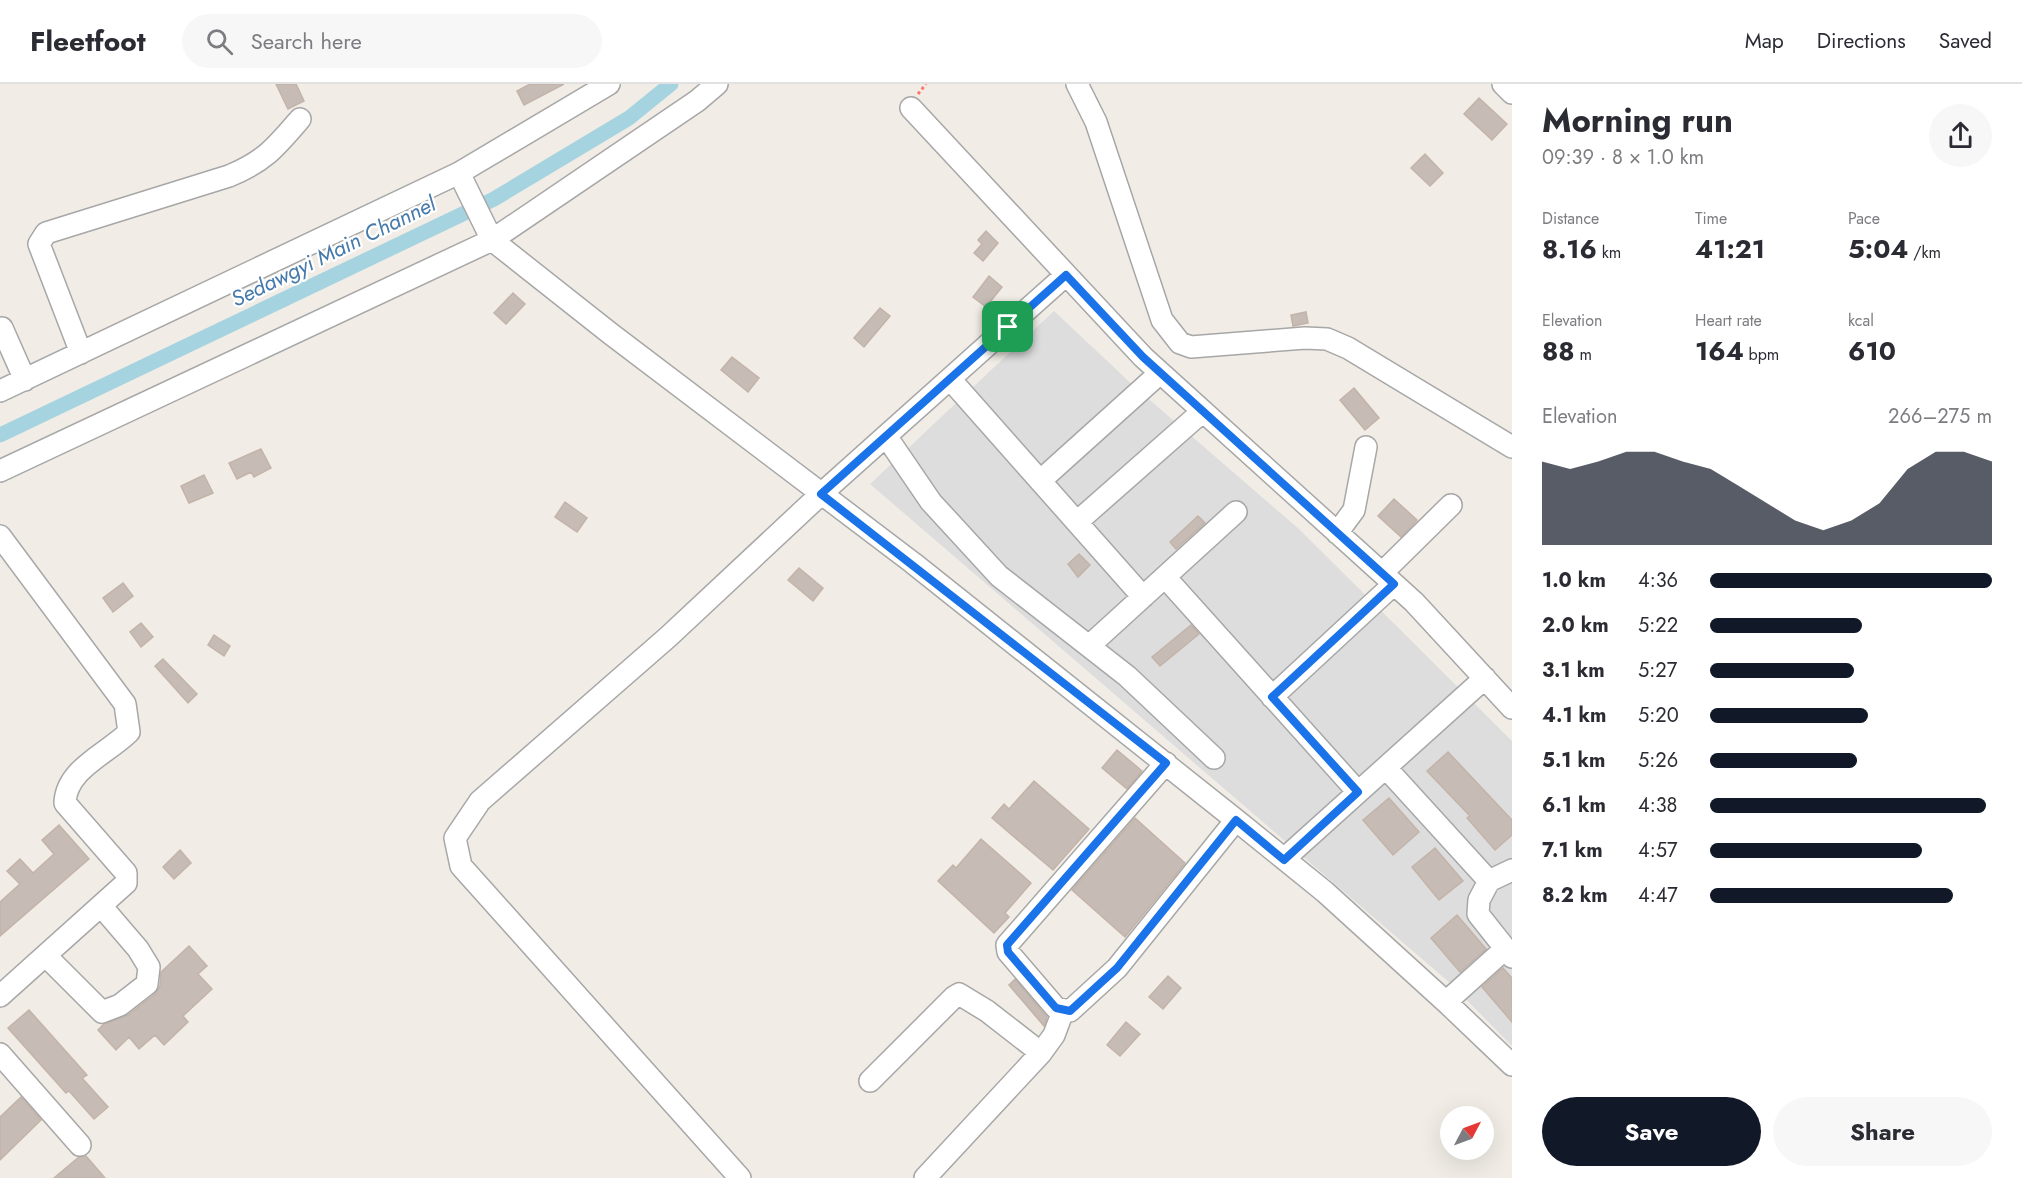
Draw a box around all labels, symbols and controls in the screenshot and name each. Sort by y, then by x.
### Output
search box [182,14,602,68]
text: Fleetfoot [30,21,146,62]
icon: search [203,25,236,58]
text: Search here [251,25,362,57]
text: Map [1745,26,1784,56]
text: Directions [1817,26,1906,56]
text: Saved [1939,26,1992,56]
text: Morning run [1542,97,1733,144]
button: share [1929,104,1992,167]
text: 09:39 · 8 × 1.0 km [1542,143,1704,172]
water label: Sedawgyi Main Channel [225,187,442,314]
text: Distance [1542,207,1599,230]
text: Time [1695,207,1727,230]
text: Pace [1848,207,1880,230]
text: 8.16 [1542,230,1597,268]
text: 41:21 [1695,230,1765,268]
text: 5:04 [1848,230,1909,268]
text: km [1597,241,1621,264]
text: /km [1909,241,1941,264]
pin [982,301,1033,352]
text: Elevation [1542,309,1602,332]
text: Heart rate [1695,309,1762,332]
text: kcal [1848,309,1874,332]
icon: arrive [991,310,1024,343]
text: 88 [1542,332,1575,370]
text: 164 [1695,332,1744,370]
text: 610 [1848,332,1896,370]
text: m [1575,343,1592,366]
text: bpm [1744,343,1779,366]
text: Elevation [1542,402,1617,431]
text: 266–275 m [1888,402,1992,431]
text: 1.0 km [1542,566,1606,595]
text: 4:36 [1638,566,1678,595]
text: 2.0 km [1542,611,1609,640]
text: 5:22 [1638,611,1678,640]
text: 3.1 km [1542,656,1605,685]
text: 5:27 [1638,656,1677,685]
text: 4.1 km [1542,701,1607,730]
text: 5:20 [1638,701,1679,730]
text: 5.1 km [1542,746,1605,775]
text: 5:26 [1638,746,1678,775]
text: 6.1 km [1542,791,1606,820]
text: 4:38 [1638,791,1678,820]
text: 7.1 km [1542,836,1603,865]
text: 4:57 [1638,836,1677,865]
text: 8.2 km [1542,881,1608,910]
text: 4:47 [1638,881,1678,910]
button: Save [1542,1097,1761,1166]
button: Share [1773,1097,1992,1166]
north arrow [1440,1106,1494,1160]
map controls [1440,1106,1494,1160]

